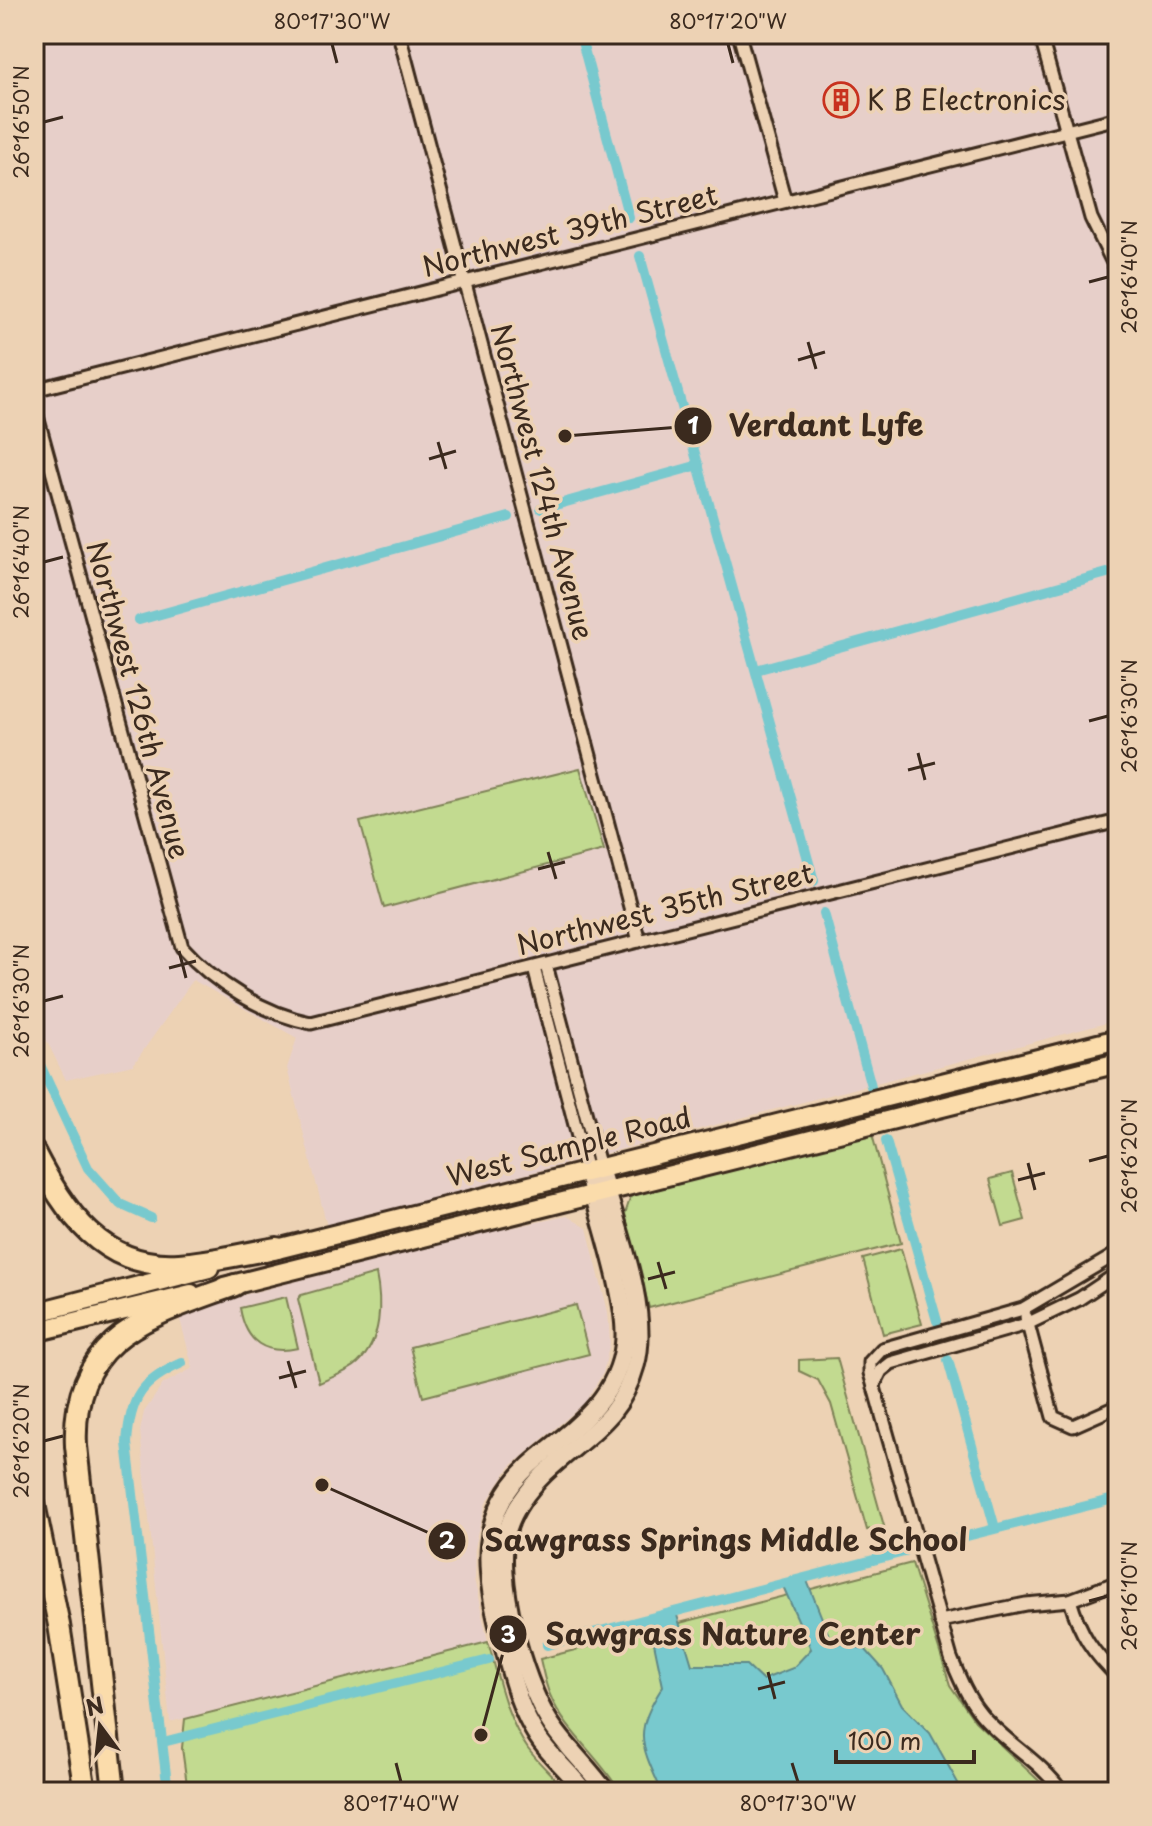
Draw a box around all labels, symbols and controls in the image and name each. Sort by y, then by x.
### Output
text: 80°17'30"W [274,6,391,36]
text: 80°17'20"W [669,6,787,36]
text: 26°16'50"N [6,65,36,179]
place label: K B Electronics [867,77,1065,120]
building icon: K B Electronics [822,81,860,119]
street label: Northwest 39th Street [417,172,722,287]
text: 26°16'40"N [1114,220,1144,334]
street label: Northwest 124th Avenue [481,319,606,645]
callout: Verdant Lyfe [673,399,939,453]
text: Verdant Lyfe [728,401,924,446]
text: 1 [687,406,699,442]
text: 26°16'40"N [6,505,36,619]
street label: Northwest 126th Avenue [76,536,203,863]
text: 26°16'30"N [1114,659,1144,773]
street label: Northwest 35th Street [512,850,817,965]
text: 26°16'30"N [6,944,36,1058]
street label: West Sample Road [442,1094,695,1197]
text: 26°16'20"N [1114,1098,1144,1214]
text: 26°16'20"N [6,1383,36,1499]
callout: Sawgrass Springs Middle School [427,1514,984,1568]
text: Sawgrass Springs Middle School [484,1516,968,1561]
text: 2 [439,1521,456,1557]
text: 26°16'10"N [1114,1541,1144,1651]
callout: Sawgrass Nature Center [488,1607,937,1661]
text: Sawgrass Nature Center [546,1610,921,1655]
text: 3 [500,1615,516,1651]
north arrow [60,1686,140,1766]
text: N [82,1687,107,1723]
scale bar [836,1714,974,1764]
text: 100 m [848,1722,921,1758]
text: 80°17'40"W [343,1788,460,1818]
text: 80°17'30"W [740,1788,857,1818]

